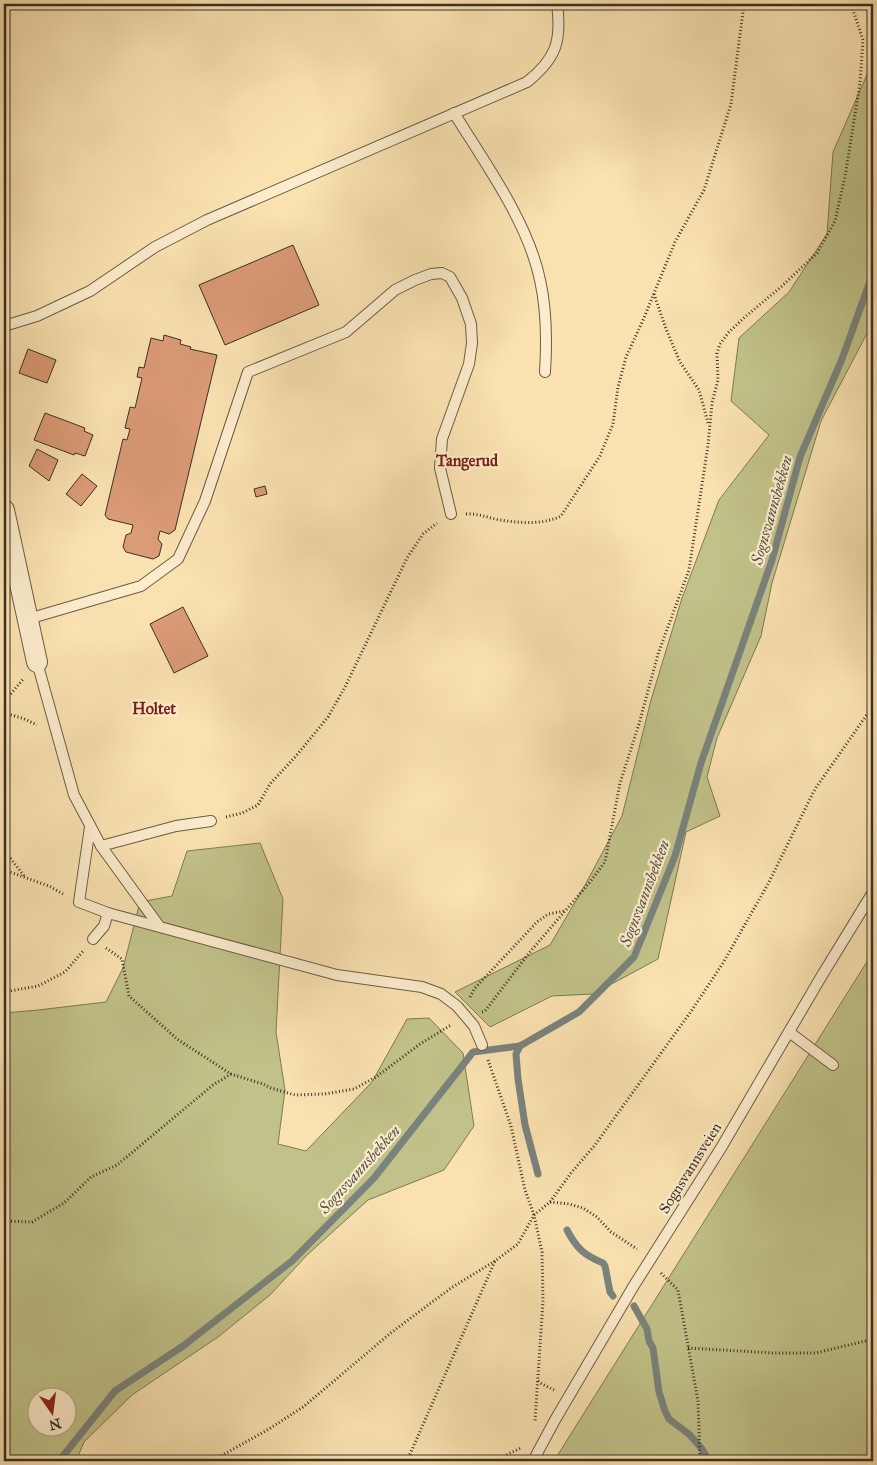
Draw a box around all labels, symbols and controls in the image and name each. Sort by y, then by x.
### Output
district label: Tangerud [435,451,499,471]
water label: Sognsvannsbekken [747,453,796,568]
district label: Holtet [132,699,176,718]
water label: Sognsvannsbekken [615,837,674,950]
street label: Sognsvannsveien [655,1119,725,1217]
water label: Sognsvannsbekken [314,1121,404,1218]
north arrow [28,1388,78,1438]
text: N [47,1414,63,1434]

